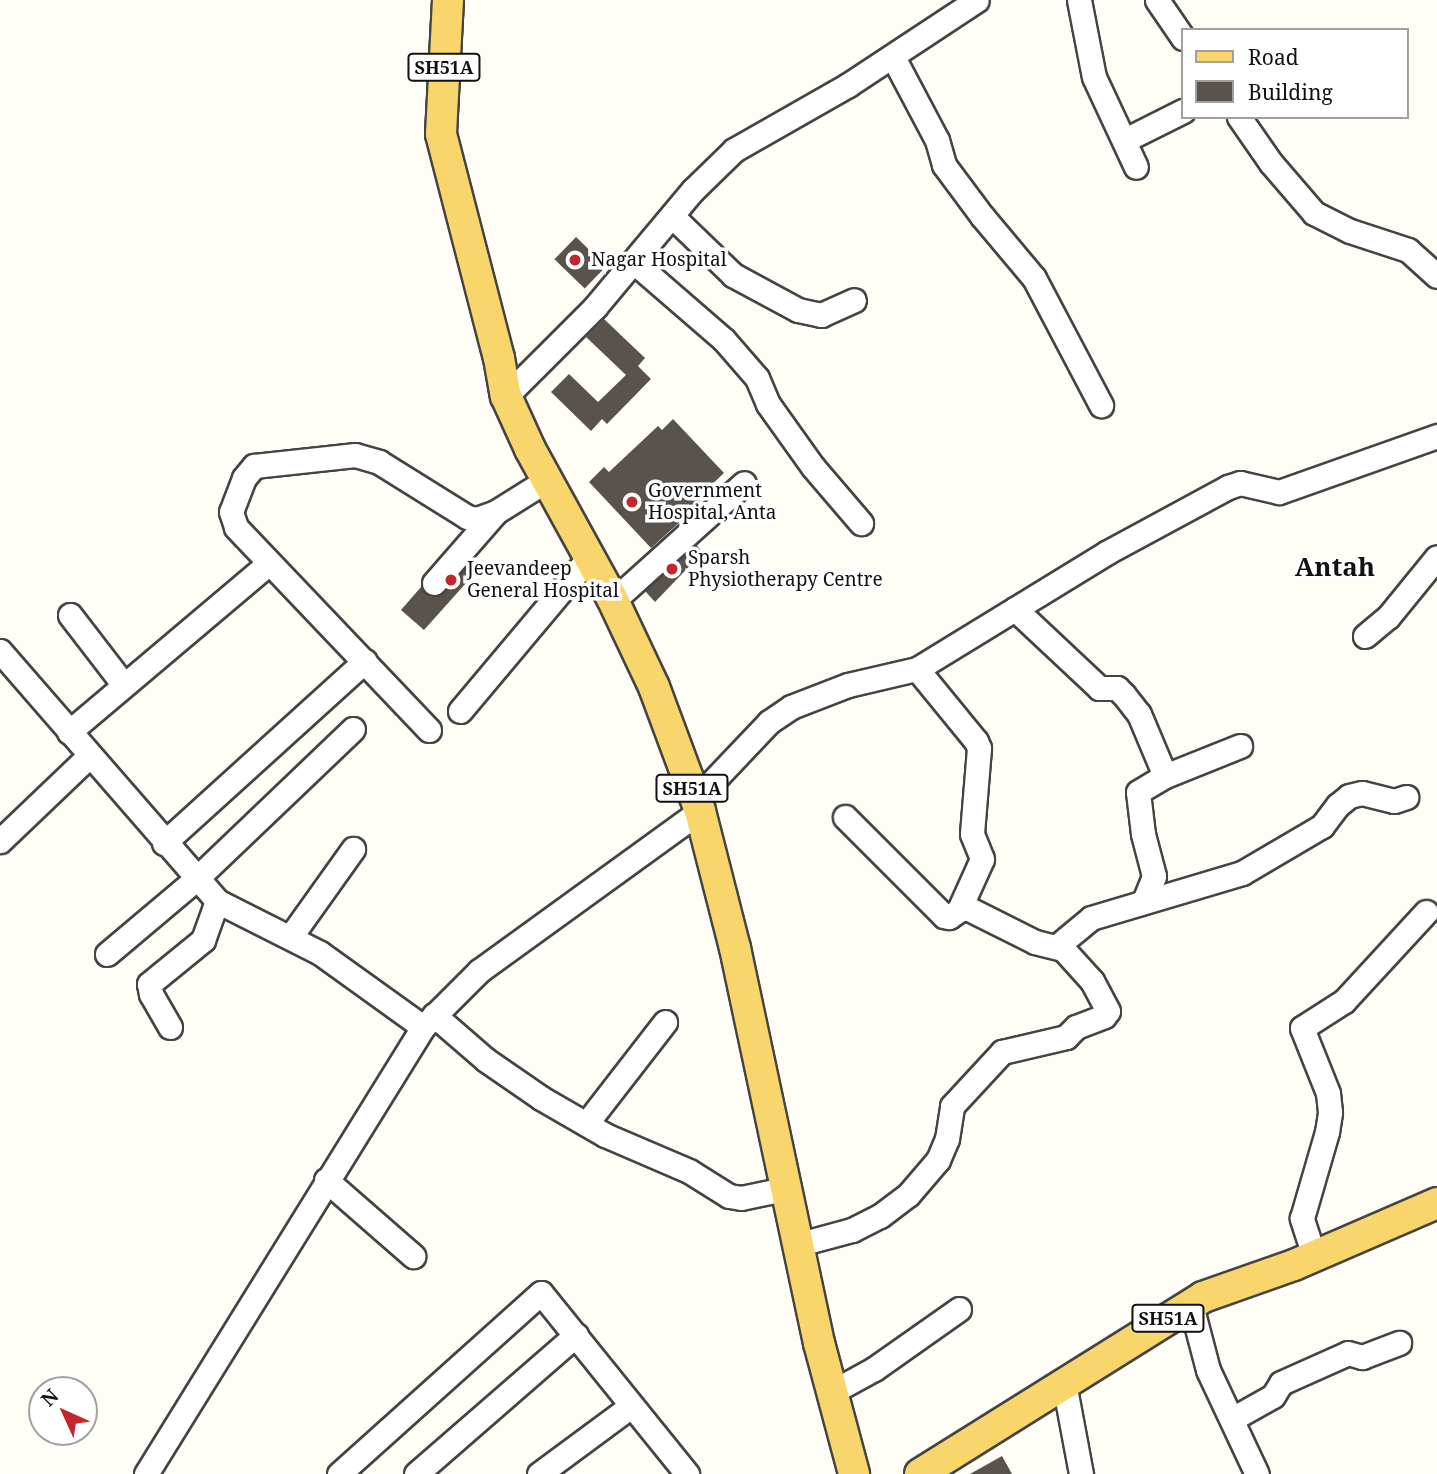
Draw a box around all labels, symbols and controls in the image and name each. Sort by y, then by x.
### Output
legend [1182,28,1409,119]
text: Road [1248,43,1299,71]
road number: SH51A [407,52,481,82]
text: Building [1248,78,1333,106]
place label: Nagar Hospital [591,249,727,271]
marker: Nagar Hospital [565,250,585,270]
place label: Government Hospital, Anta [648,480,776,524]
marker: Government Hospital, Anta [622,492,642,512]
place label: Sparsh Physiotherapy Centre [688,547,883,591]
district label: Antah [1295,551,1375,583]
place label: Jeevandeep General Hospital [467,558,619,602]
marker: Sparsh Physiotherapy Centre [662,559,682,579]
marker: Jeevandeep General Hospital [441,570,461,590]
road number: SH51A [655,774,729,802]
road number: SH51A [1131,1303,1205,1332]
north arrow [28,1376,98,1446]
text: N [35,1383,64,1412]

